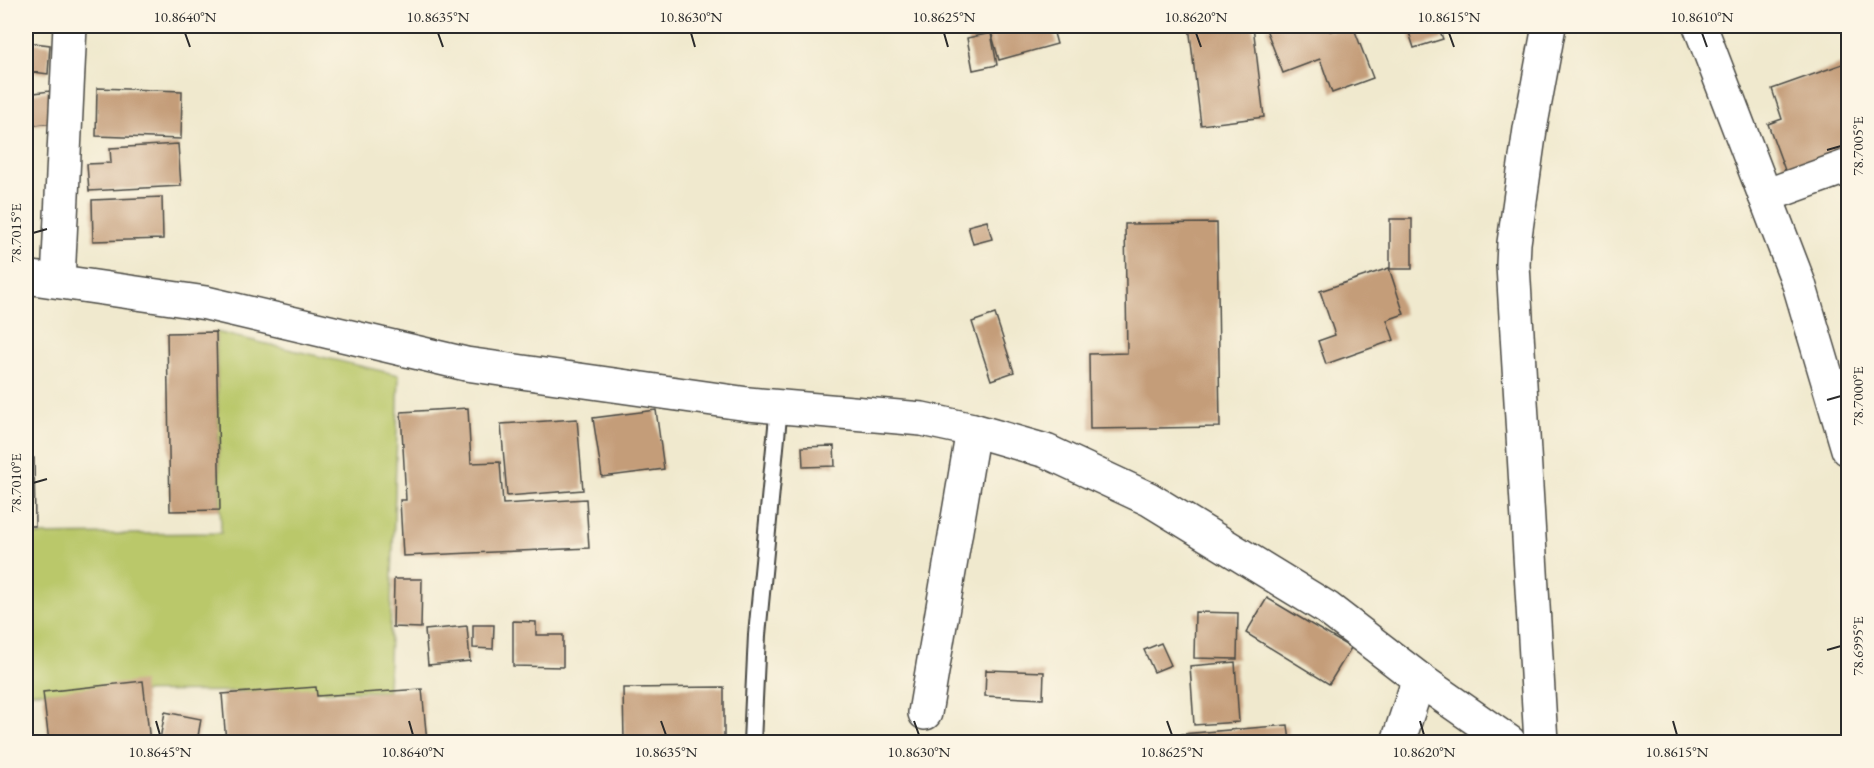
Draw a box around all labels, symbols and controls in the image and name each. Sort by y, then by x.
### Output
text: 10.8640°N [154,7,217,26]
text: 10.8635°N [407,7,470,26]
text: 10.8630°N [660,7,723,26]
text: 10.8625°N [913,7,976,26]
text: 10.8620°N [1165,7,1228,26]
text: 10.8615°N [1418,7,1481,26]
text: 10.8610°N [1671,7,1734,26]
text: 78.7005°E [1848,116,1867,176]
text: 78.7015°E [6,203,25,263]
text: 78.7000°E [1848,366,1867,426]
text: 78.7010°E [6,453,25,513]
text: 78.6995°E [1848,616,1867,676]
text: 10.8645°N [129,742,192,761]
text: 10.8640°N [382,742,445,761]
text: 10.8635°N [635,742,698,761]
text: 10.8630°N [888,742,951,761]
text: 10.8625°N [1141,742,1204,761]
text: 10.8620°N [1393,742,1456,761]
text: 10.8615°N [1646,742,1709,761]

